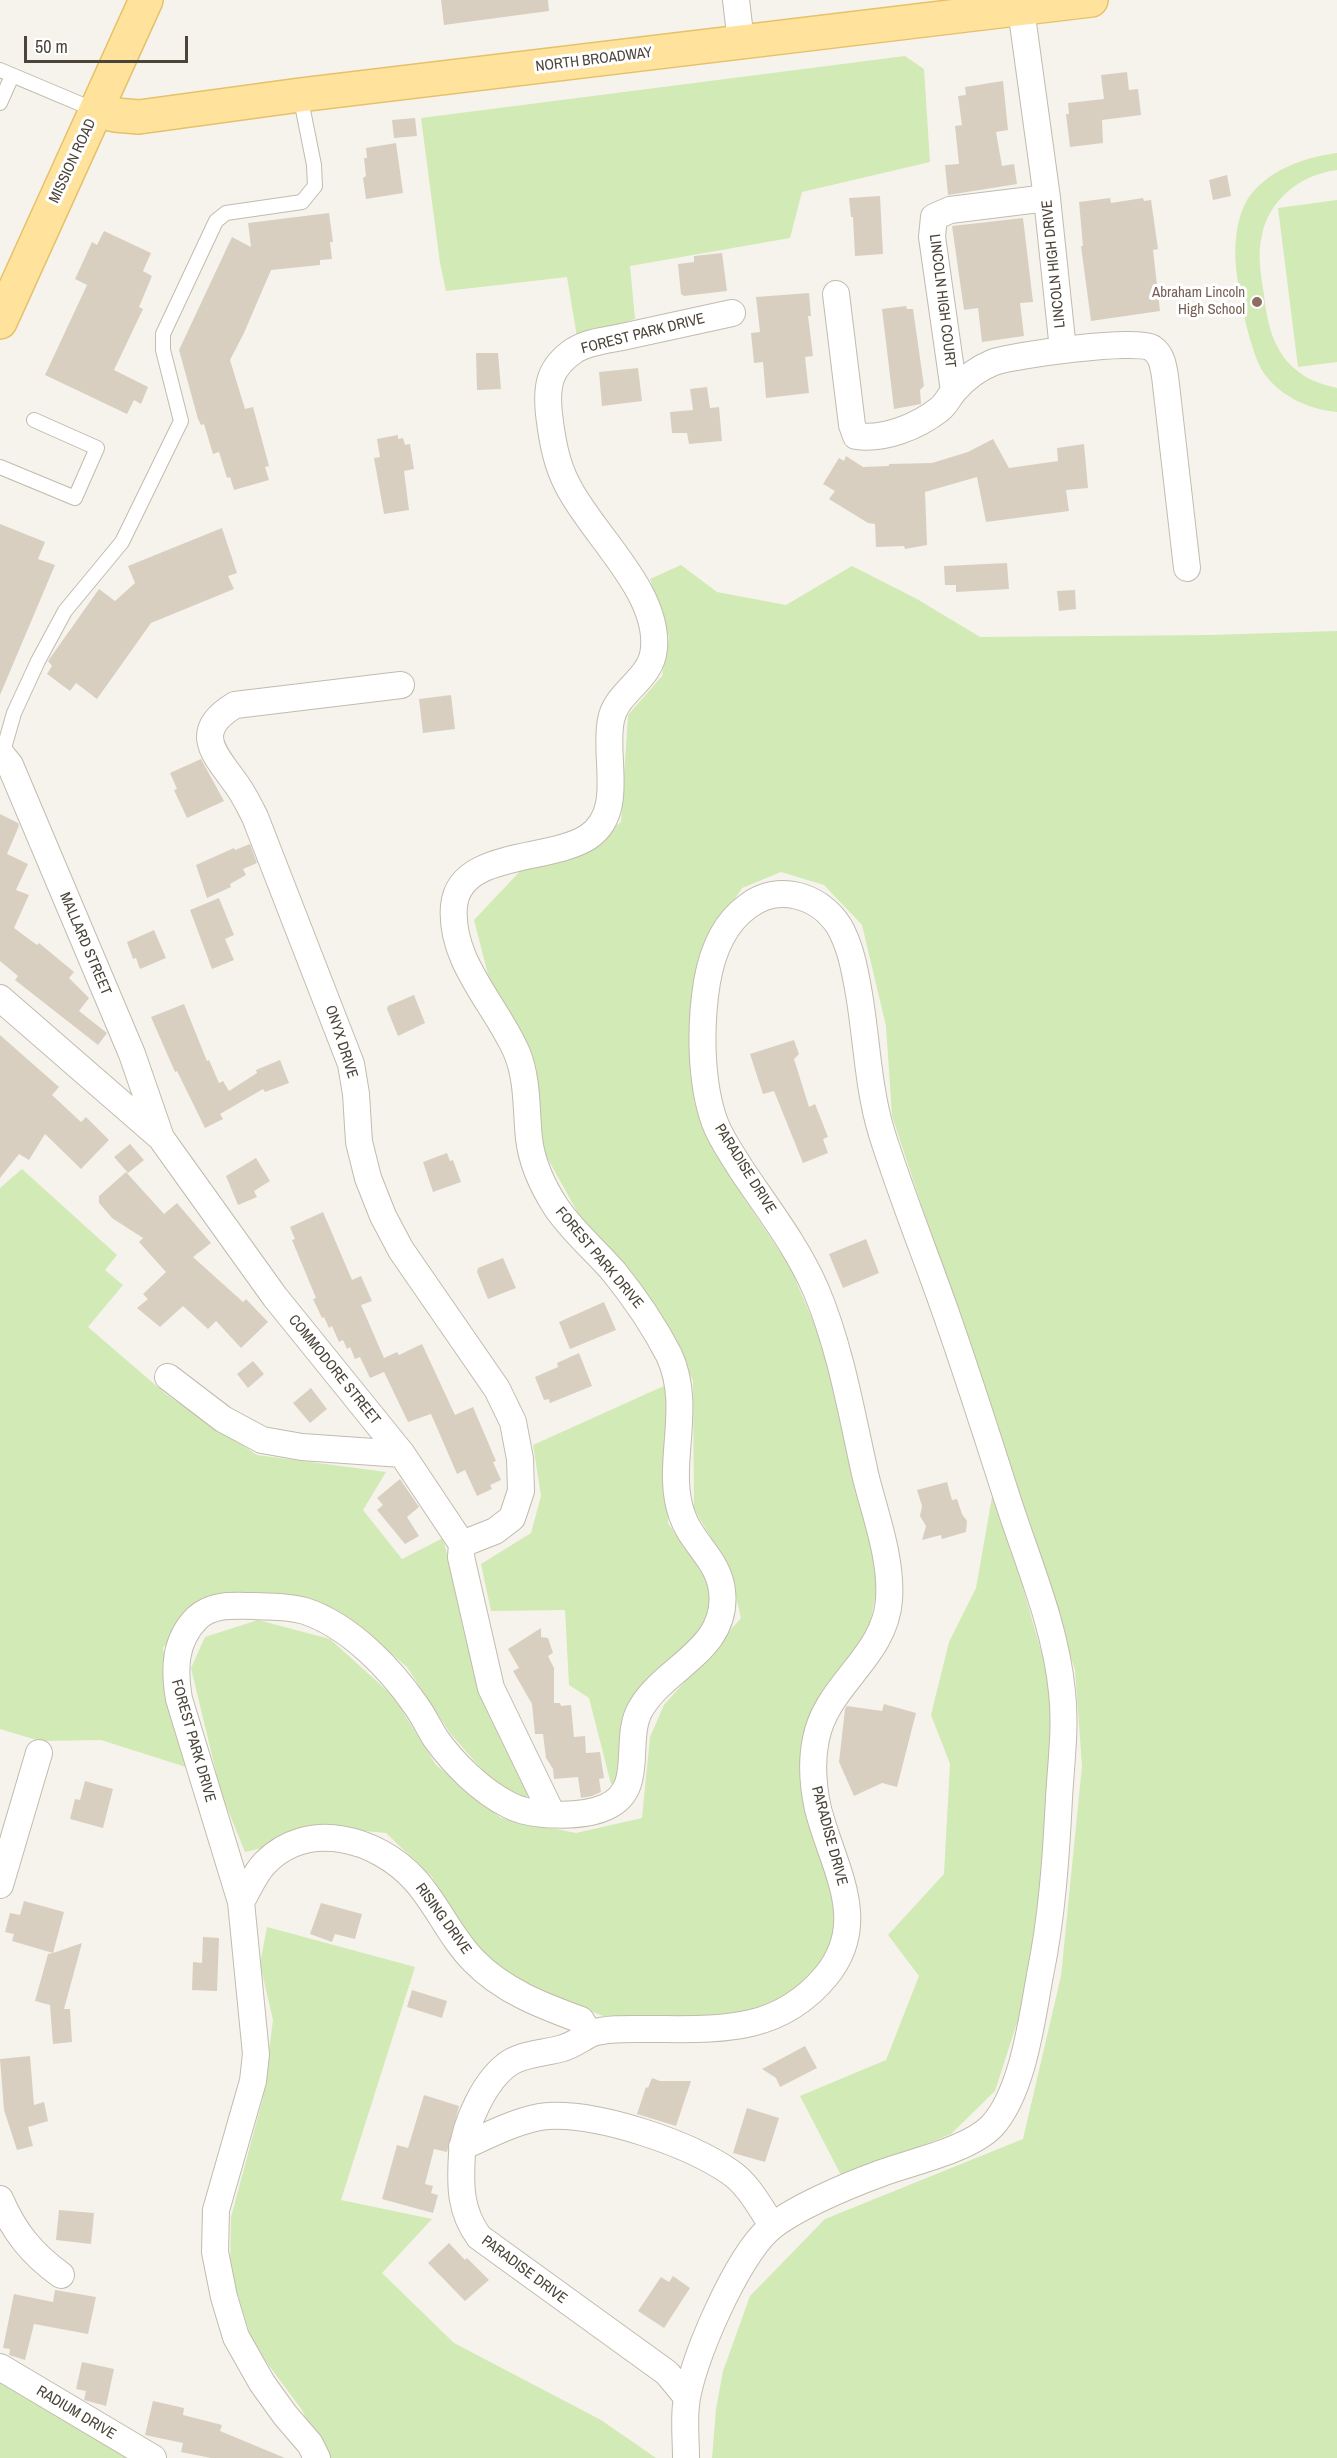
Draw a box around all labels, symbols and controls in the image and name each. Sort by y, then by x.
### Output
scale bar [27,24,190,62]
text: 50 m [35,34,68,59]
street label: NORTH BROADWAY [535,44,653,76]
street label: MISSION ROAD [46,116,100,206]
street label: LINCOLN HIGH DRIVE [1038,199,1070,329]
street label: LINCOLN HIGH COURT [925,233,959,369]
place label: Abraham Lincoln High School [1152,284,1245,319]
marker: Abraham Lincoln High School [1250,295,1264,309]
street label: FOREST PARK DRIVE [579,310,707,358]
street label: MALLARD STREET [55,890,115,998]
street label: ONYX DRIVE [321,1003,361,1081]
street label: PARADISE DRIVE [710,1121,780,1217]
street label: FOREST PARK DRIVE [551,1204,647,1312]
street label: COMMODORE STREET [284,1311,384,1429]
street label: FOREST PARK DRIVE [167,1678,219,1804]
street label: PARADISE DRIVE [807,1784,851,1888]
street label: RISING DRIVE [411,1880,475,1958]
street label: PARADISE DRIVE [478,2232,570,2308]
street label: RADIUM DRIVE [33,2382,119,2444]

